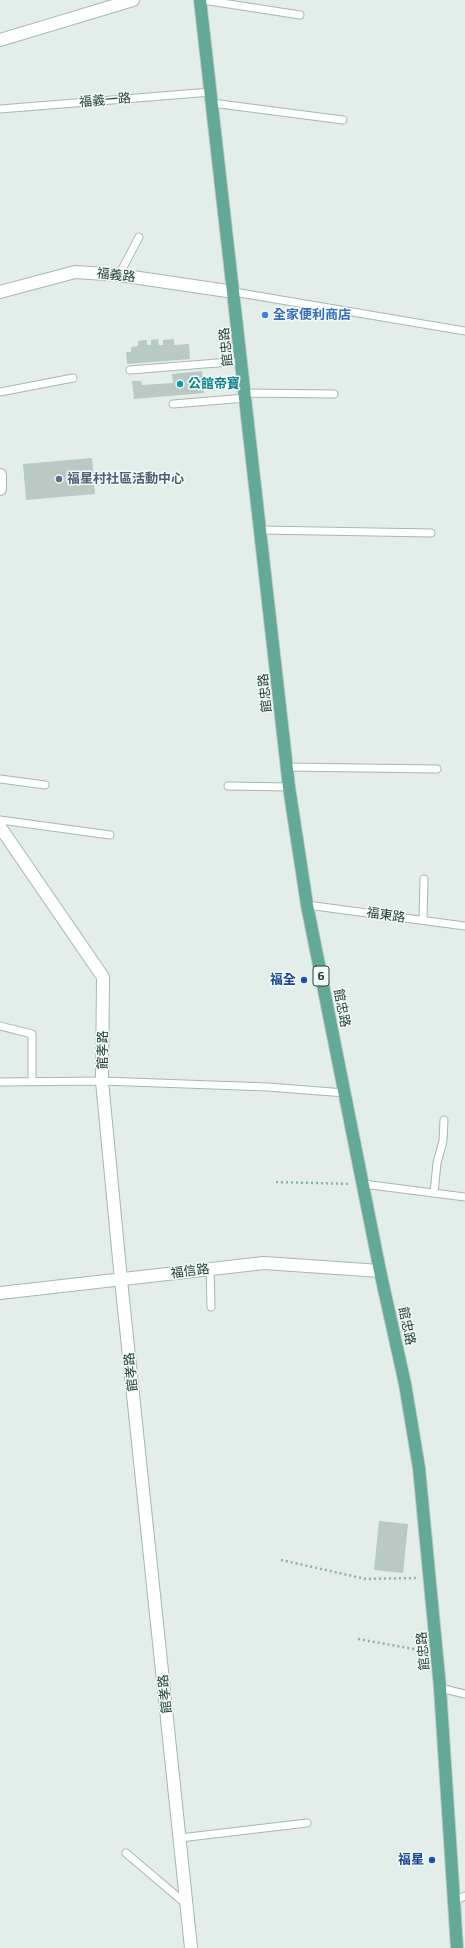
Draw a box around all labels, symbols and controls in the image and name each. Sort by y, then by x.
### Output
street label: 福義一路 [78,90,132,110]
street label: 福義路 [96,265,136,285]
place label: 全家便利商店 [273,307,351,323]
marker: 全家便利商店 [260,310,270,320]
street label: 館忠路 [216,327,236,367]
place label: 公館帝寶 [188,376,240,392]
marker: 公館帝寶 [175,379,185,389]
place label: 福星村社區活動中心 [67,471,184,487]
marker: 福星村社區活動中心 [54,474,64,484]
street label: 館忠路 [255,673,275,713]
street label: 福東路 [366,905,406,925]
road number: 6 [313,966,329,986]
place label: 福全 [270,972,296,988]
marker: 福全 [299,975,309,985]
street label: 館忠路 [331,987,353,1029]
street label: 館孝路 [95,1031,111,1069]
street label: 福信路 [170,1261,210,1281]
street label: 館忠路 [395,1305,419,1347]
street label: 館孝路 [121,1352,141,1392]
street label: 館忠路 [414,1631,432,1671]
street label: 館孝路 [155,1674,175,1714]
place label: 福星 [398,1852,424,1868]
marker: 福星 [427,1855,437,1865]

